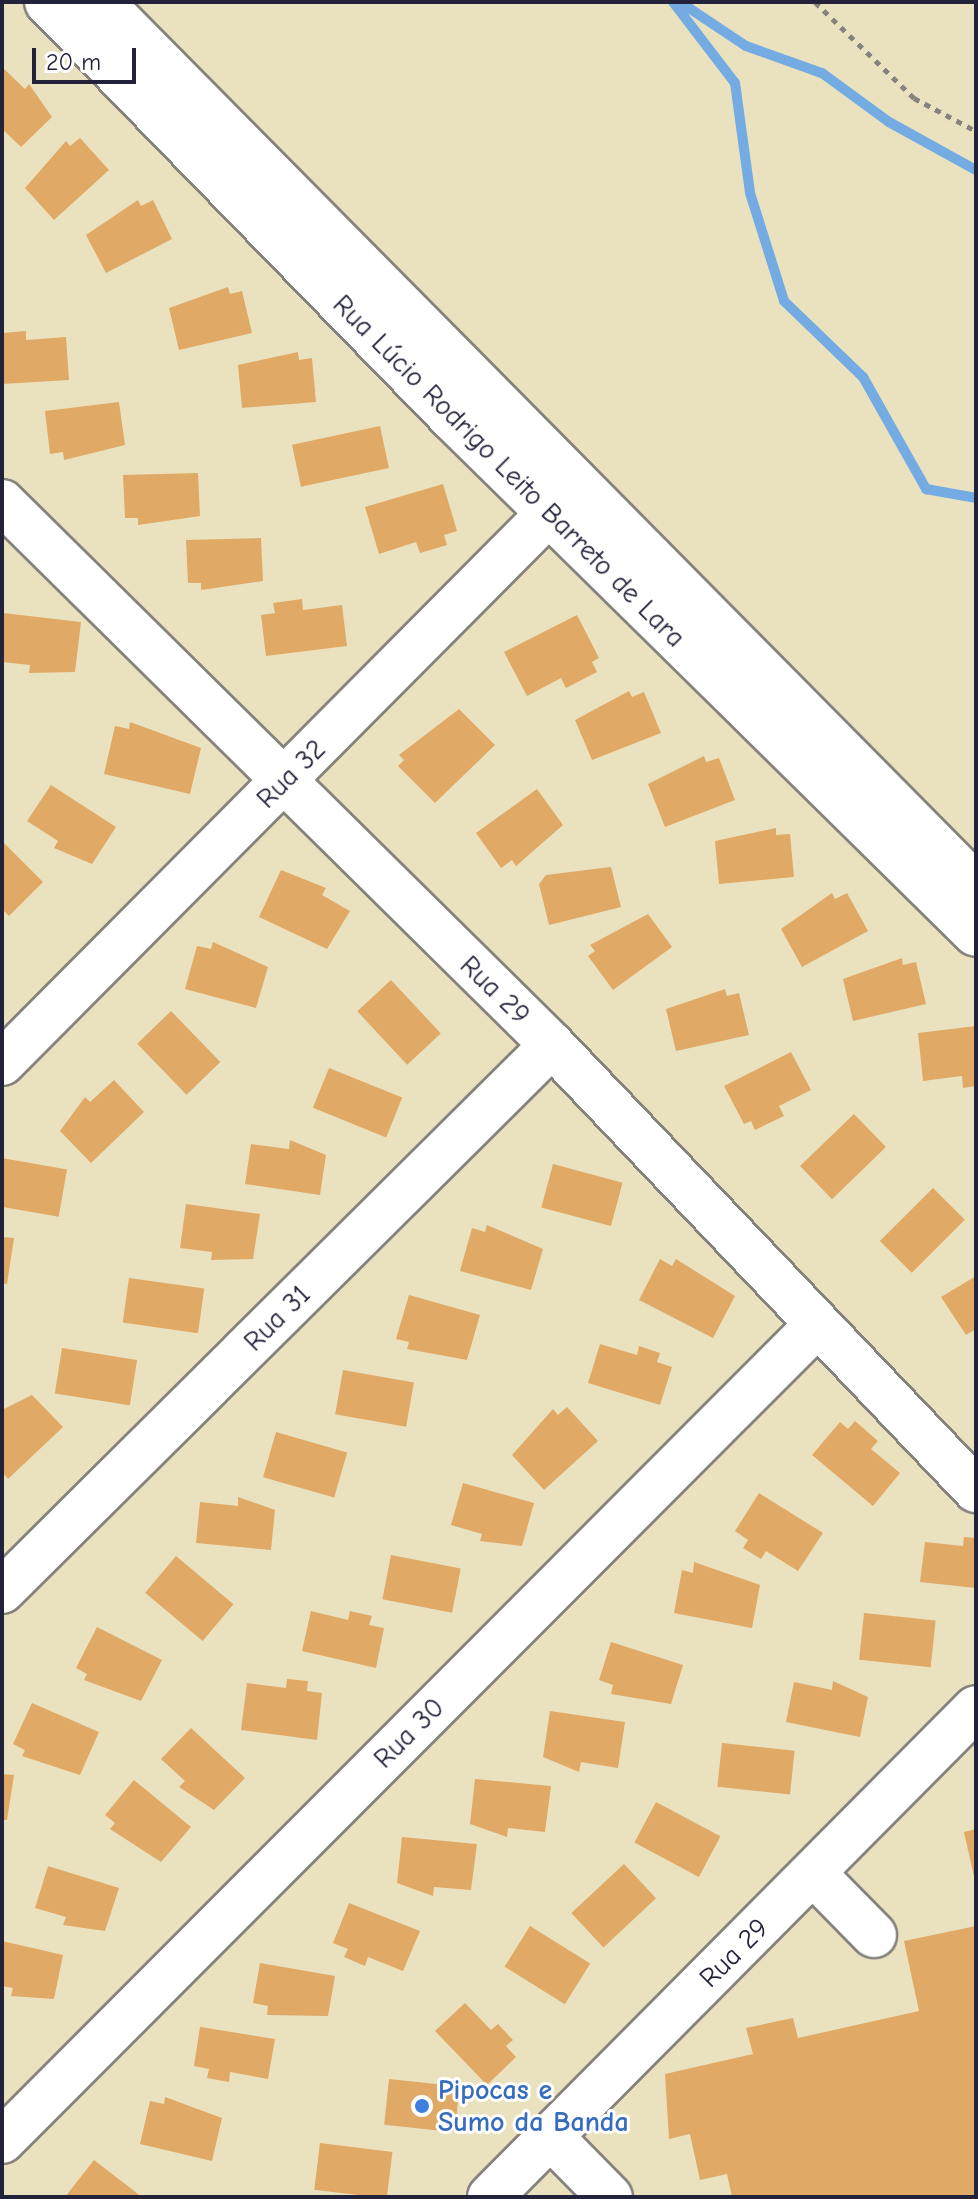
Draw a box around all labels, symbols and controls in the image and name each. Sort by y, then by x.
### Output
scale bar [36,32,140,82]
text: 20 m [46,48,101,76]
street label: Rua Lúcio Rodrigo Leito Barreto de Lara [326,288,692,654]
street label: Rua 32 [250,733,332,815]
street label: Rua 29 [453,949,537,1031]
street label: Rua 31 [237,1278,317,1358]
street label: Rua 30 [367,1691,451,1775]
street label: Rua 29 [692,1911,776,1995]
place label: Pipocas e Sumo da Banda [438,2073,629,2139]
marker: Pipocas e Sumo da Banda [413,2097,431,2115]

